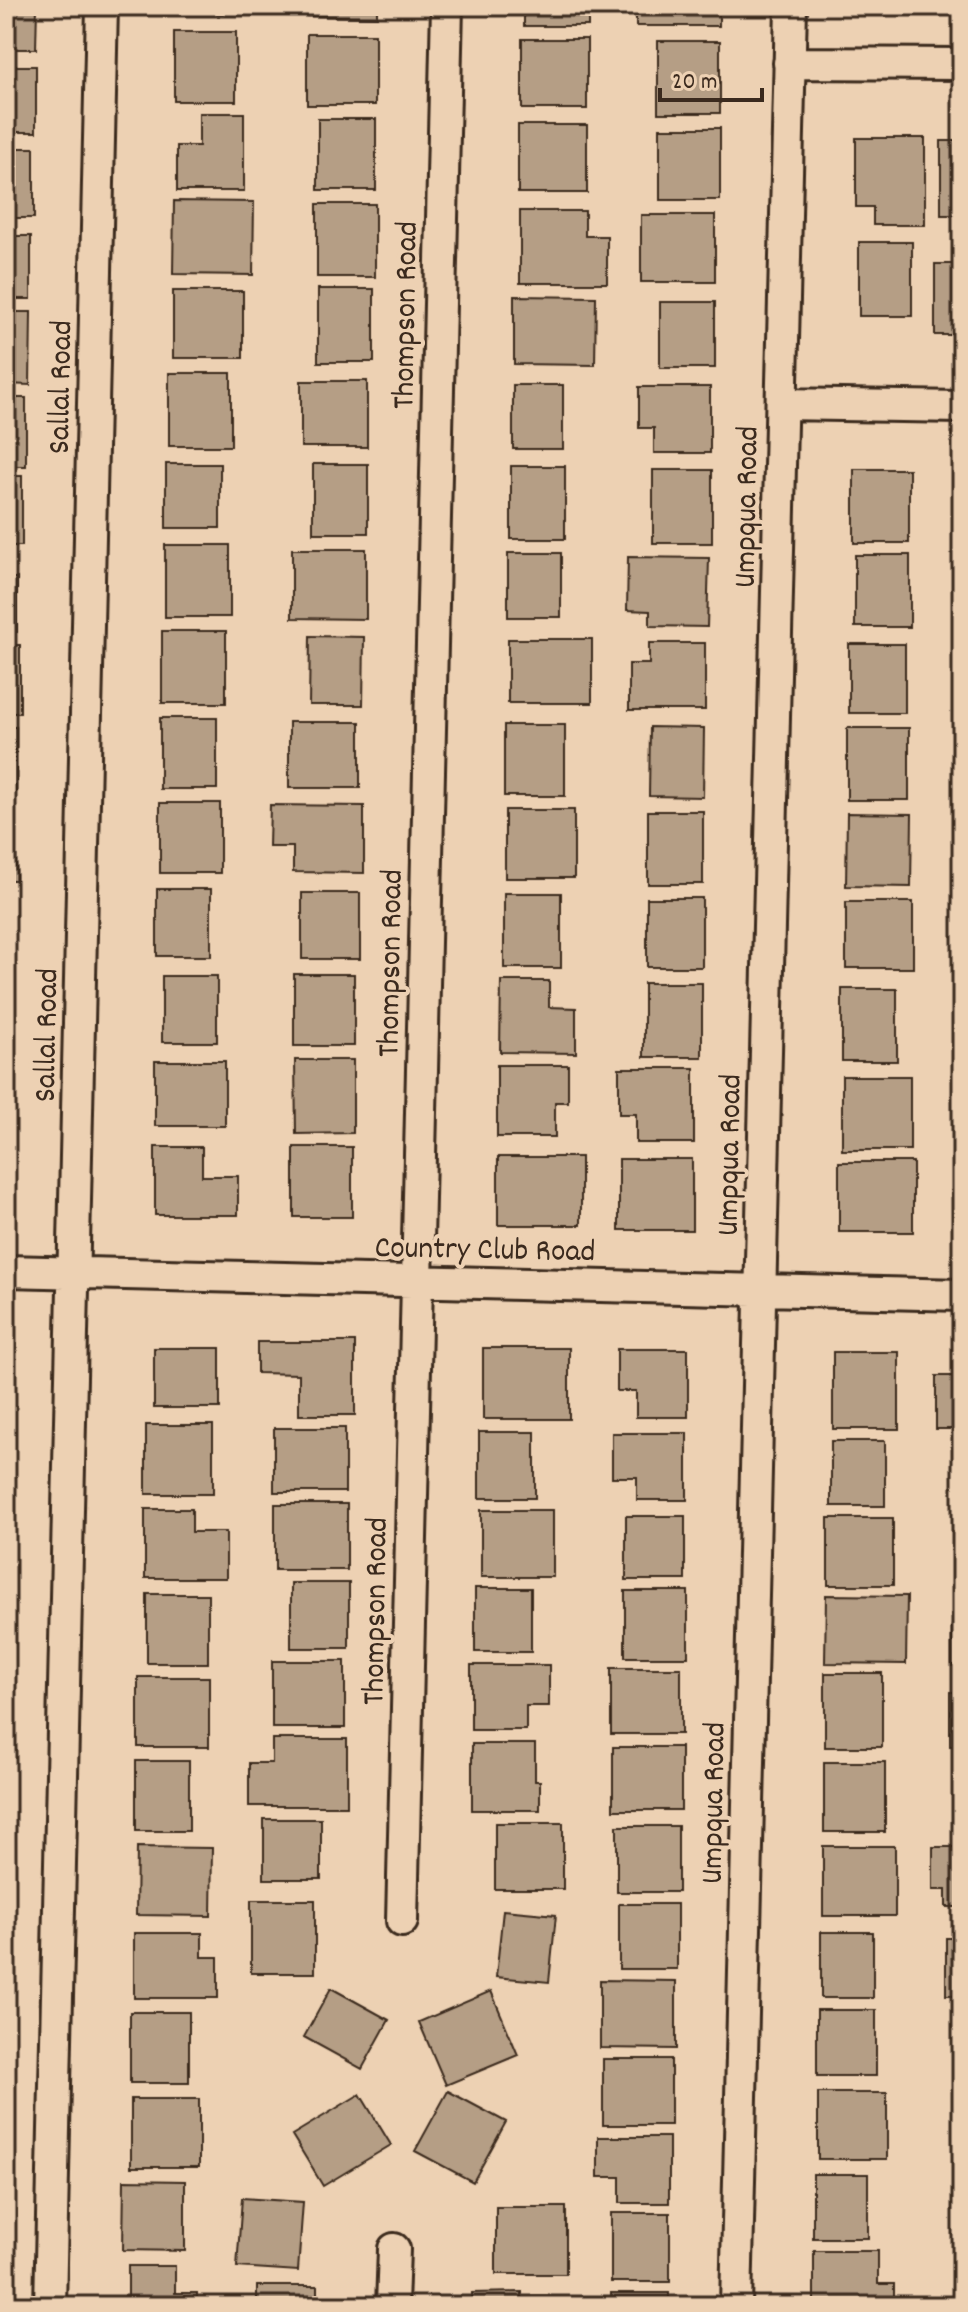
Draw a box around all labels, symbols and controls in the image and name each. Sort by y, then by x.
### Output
scale bar [660,52,762,102]
text: 20 m [672,66,718,100]
street label: Thompson Road [383,221,433,410]
street label: Sallal Road [39,320,87,455]
street label: Umpqua Road [725,426,773,589]
street label: Thompson Road [368,869,418,1058]
street label: Sallal Road [25,968,73,1103]
street label: Umpqua Road [708,1074,756,1237]
street label: Country Club Road [374,1227,596,1277]
street label: Thompson Road [353,1517,403,1706]
street label: Umpqua Road [692,1722,740,1885]

